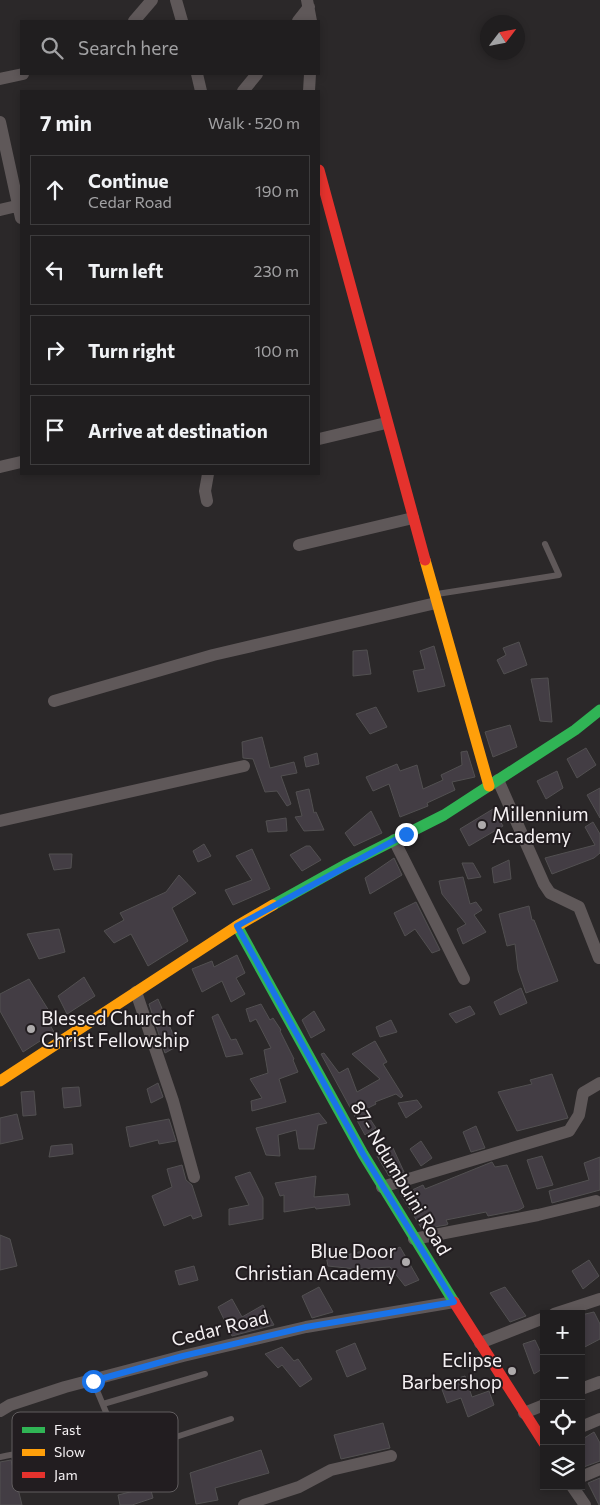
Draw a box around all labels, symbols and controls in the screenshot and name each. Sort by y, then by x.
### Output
north arrow [480,15,525,60]
search box [20,20,320,75]
icon: search [38,34,66,62]
text: Search here [78,36,178,59]
text: 7 min [40,110,92,135]
text: Walk · 520 m [208,113,300,132]
text: Continue [88,169,168,192]
icon: ahead [41,176,69,204]
text: 190 m [255,181,299,200]
text: Cedar Road [88,192,172,211]
icon: left [41,256,69,284]
text: Turn left [88,259,163,282]
text: 230 m [254,261,299,280]
icon: right [41,336,69,364]
text: Turn right [88,339,175,362]
text: 100 m [254,341,299,360]
icon: arrive [41,416,69,444]
text: Arrive at destination [88,419,268,442]
place label: Millennium Academy [492,802,589,847]
marker: Millennium Academy [476,819,488,831]
route end [395,823,418,846]
place label: Blessed Church of Christ Fellowship [41,1006,195,1051]
marker: Blessed Church of Christ Fellowship [25,1023,37,1035]
street label: 87- Ndumbuini Road [346,1096,457,1259]
place label: Blue Door Christian Academy [235,1239,396,1284]
marker: Blue Door Christian Academy [400,1256,412,1268]
street label: Cedar Road [169,1304,271,1351]
map controls [540,1310,585,1490]
button: + [540,1310,585,1355]
place label: Eclipse Barbershop [402,1348,502,1393]
button: − [540,1355,585,1400]
marker: Eclipse Barbershop [506,1365,518,1377]
route start [82,1370,105,1393]
button: locate [540,1400,585,1445]
legend [12,1412,178,1492]
text: Fast [54,1421,81,1438]
text: Slow [54,1443,85,1460]
button: layers [540,1445,585,1490]
text: Jam [54,1466,78,1483]

